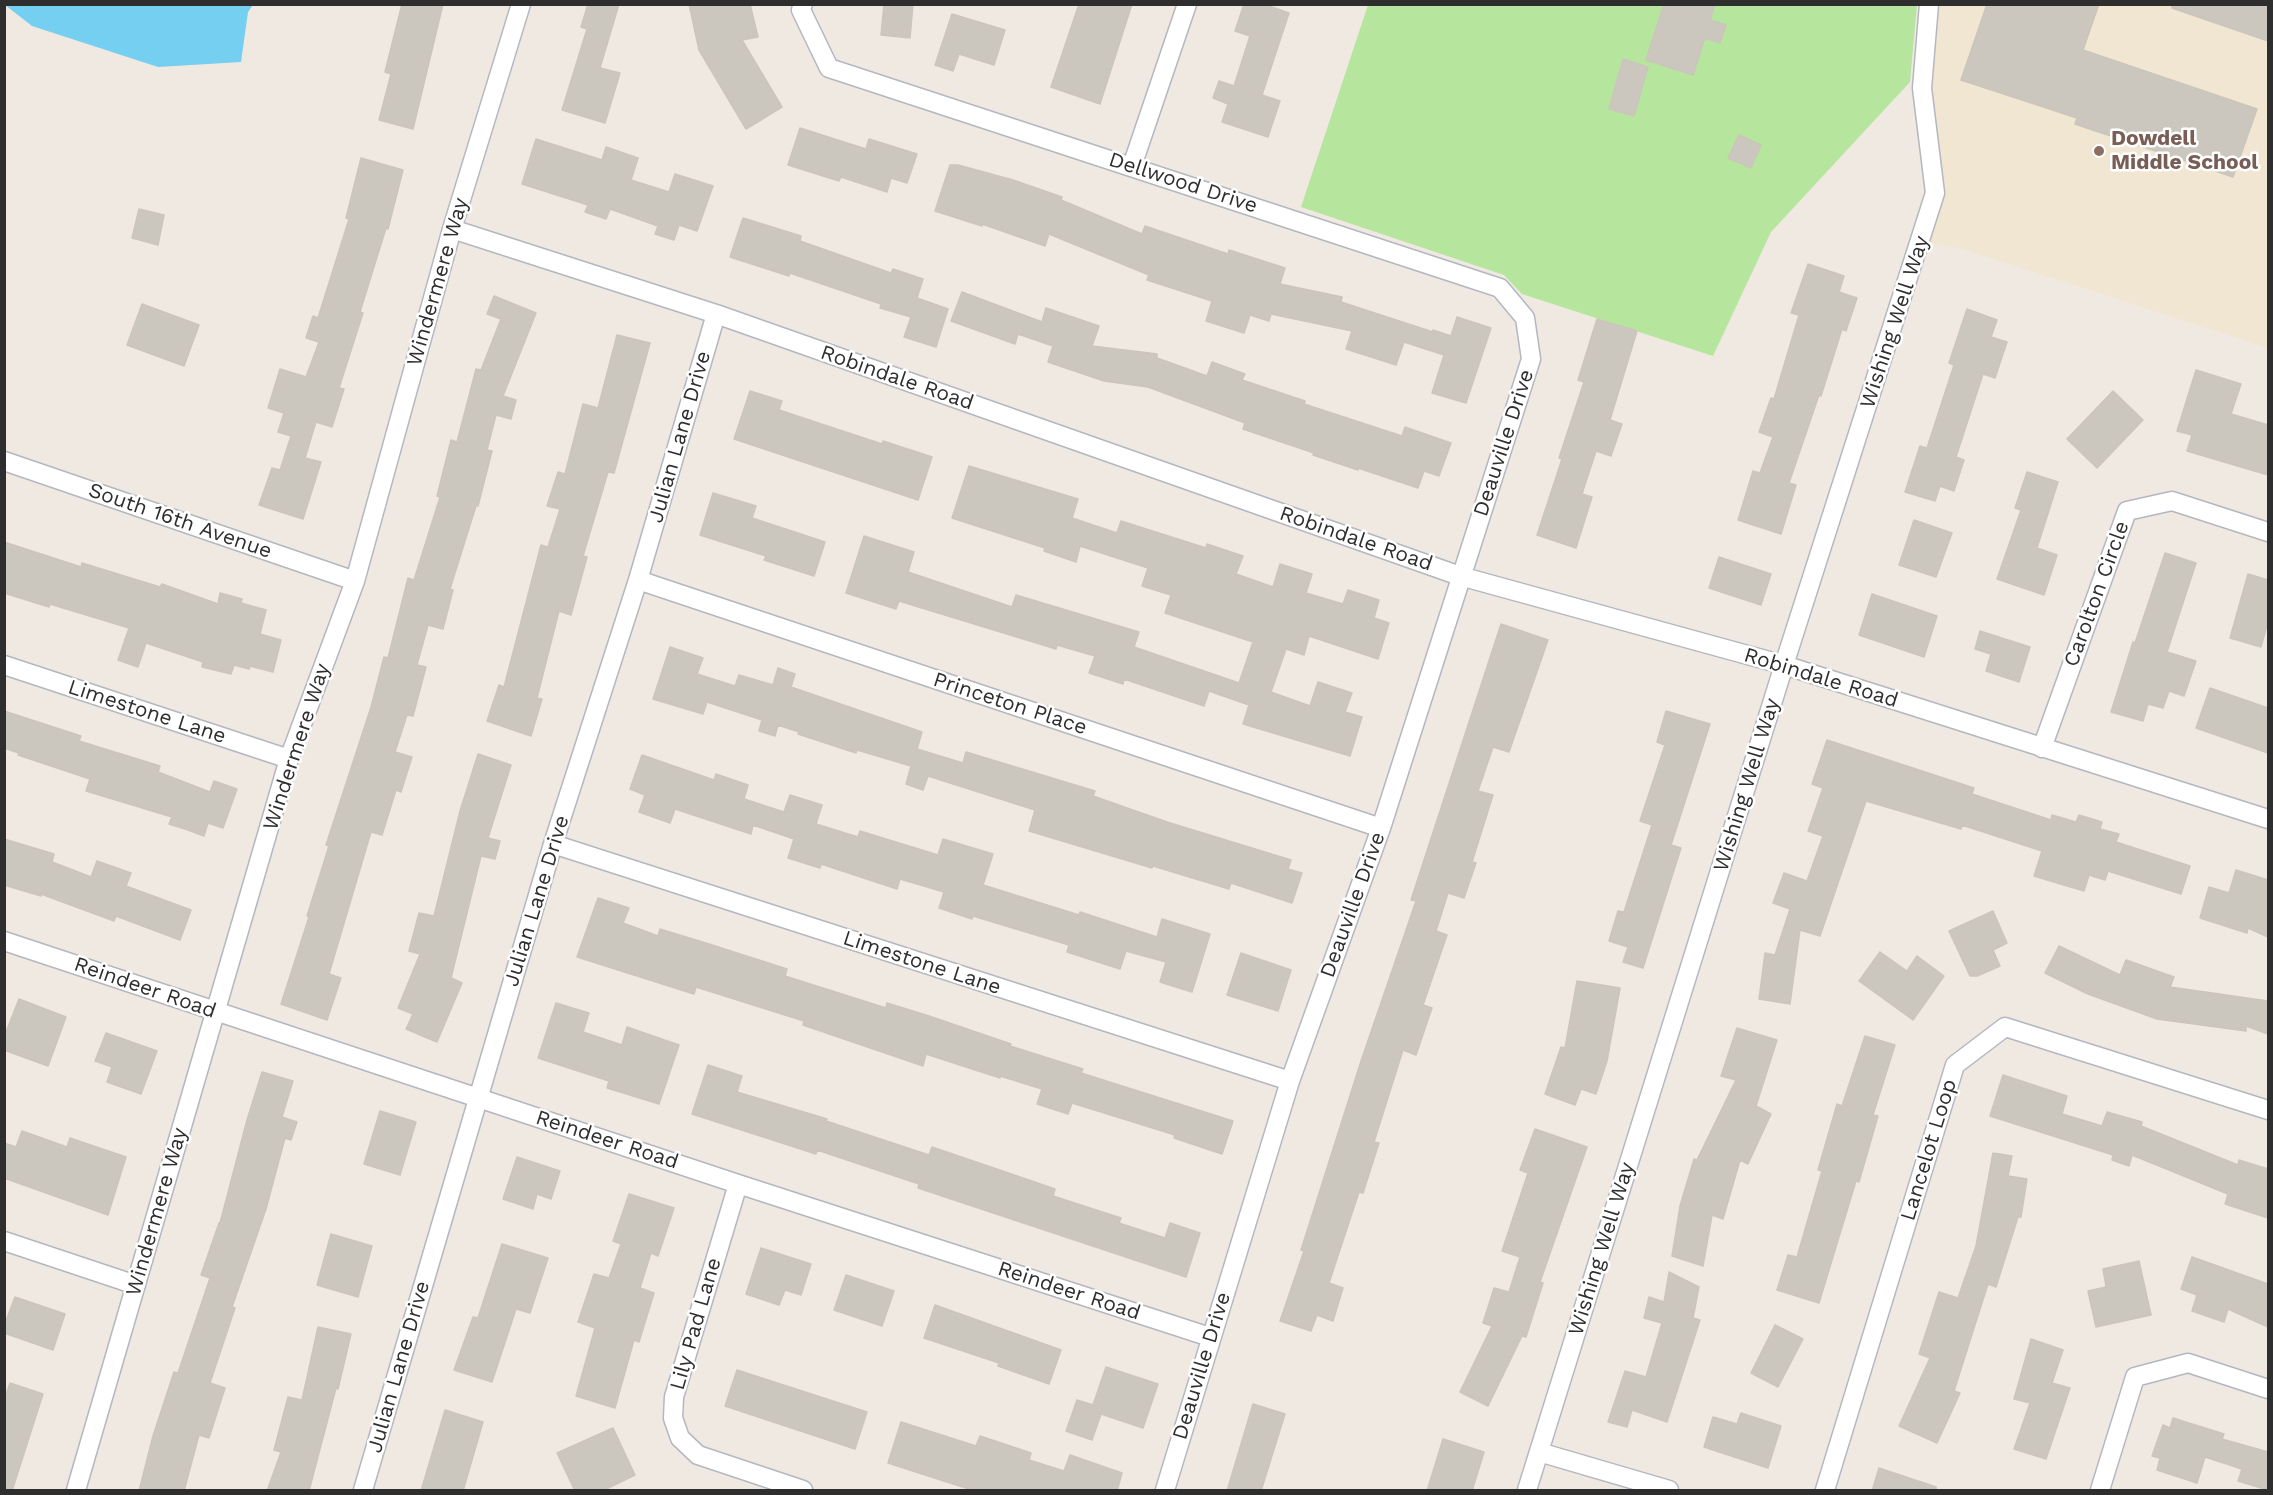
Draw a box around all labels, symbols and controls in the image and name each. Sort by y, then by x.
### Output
place label: Dowdell Middle School [2111,126,2258,176]
marker: Dowdell Middle School [2092,144,2106,158]
street label: Dellwood Drive [1106,147,1260,219]
street label: Windermere Way [402,195,474,369]
street label: Wishing Well Way [1855,233,1935,411]
street label: Robindale Road [817,340,977,416]
street label: Julian Lane Drive [643,348,717,526]
street label: Deauville Drive [1468,366,1540,520]
street label: South 16th Avenue [85,478,275,564]
street label: Robindale Road [1276,501,1436,577]
street label: Carolton Circle [2059,518,2135,670]
street label: Robindale Road [1741,643,1901,713]
street label: Windermere Way [258,661,336,833]
street label: Princeton Place [930,667,1090,741]
street label: Limestone Lane [65,675,229,749]
street label: Wishing Well Way [1709,695,1785,875]
street label: Julian Lane Drive [499,812,575,990]
street label: Deauville Drive [1315,829,1391,981]
street label: Limestone Lane [840,926,1004,1000]
street label: Reindeer Road [71,952,219,1024]
street label: Lancelot Loop [1896,1076,1962,1224]
street label: Reindeer Road [532,1105,682,1175]
street label: Windermere Way [121,1125,193,1299]
street label: Wishing Well Way [1564,1159,1640,1339]
street label: Lily Pad Lane [665,1255,727,1393]
street label: Reindeer Road [994,1256,1144,1326]
street label: Julian Lane Drive [362,1278,436,1456]
street label: Deauville Drive [1168,1289,1236,1443]

